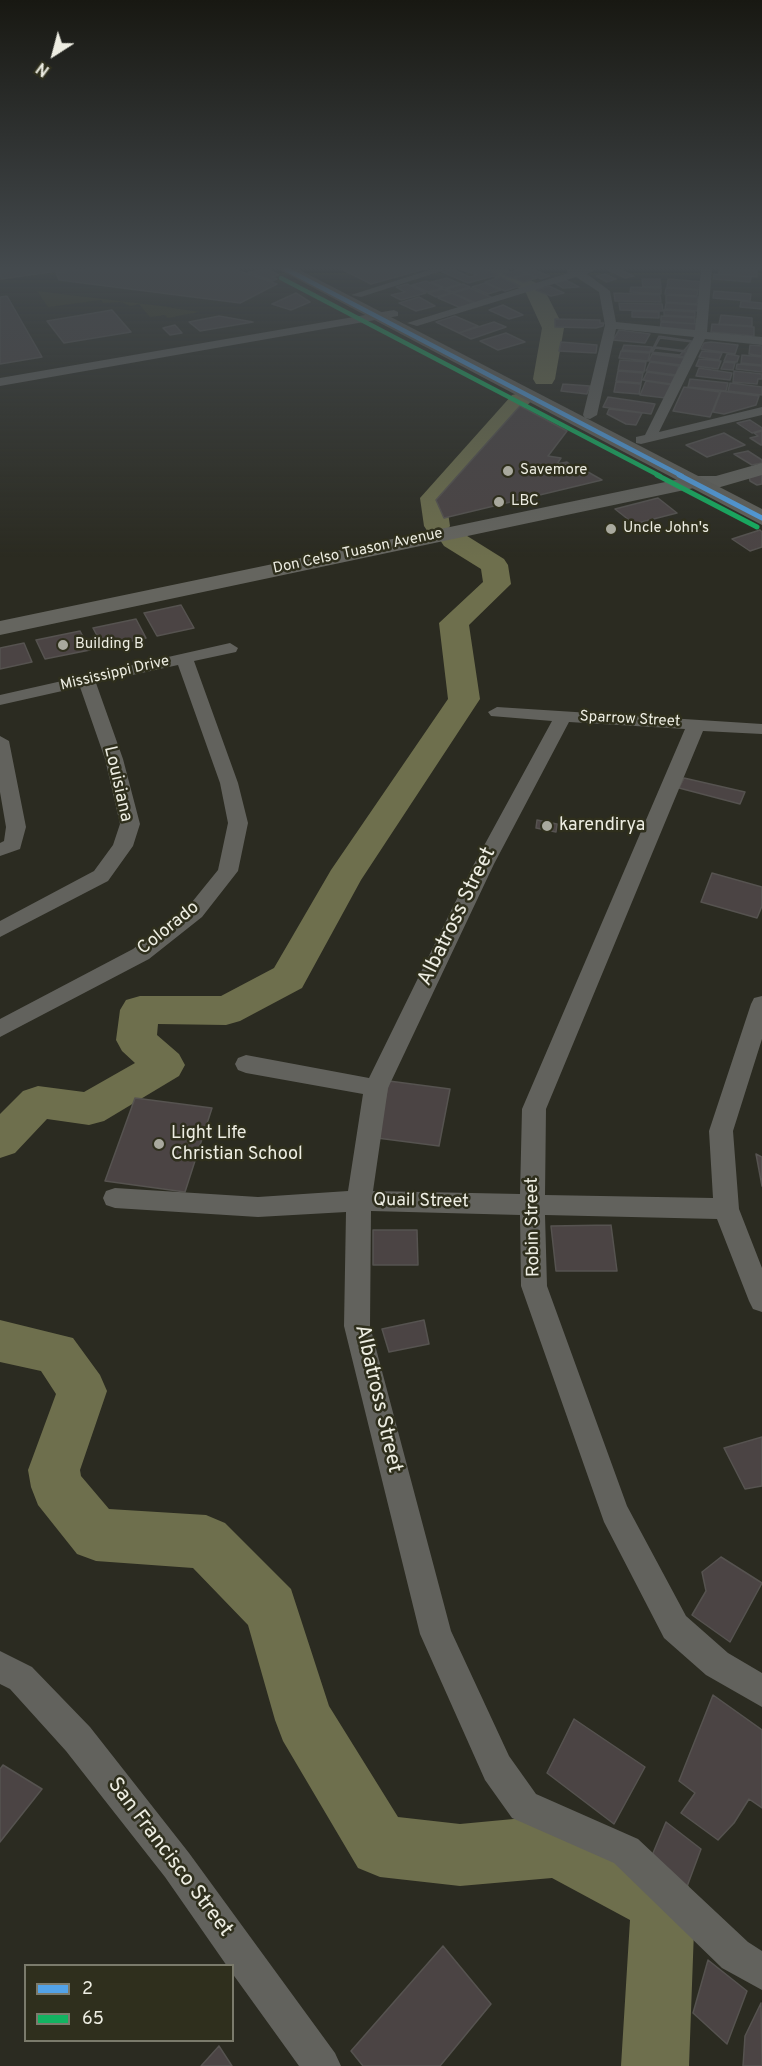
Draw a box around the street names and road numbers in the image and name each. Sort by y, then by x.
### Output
street label: Don Celso Tuason Avenue [272,525,444,579]
street label: Mississippi Drive [59,653,171,695]
street label: Sparrow Street [579,708,681,732]
street label: Louisiana [98,744,136,824]
street label: Albatross Street [414,843,502,991]
street label: Colorado [134,898,204,960]
street label: Robin Street [522,1177,546,1277]
street label: Quail Street [373,1190,469,1214]
street label: Albatross Street [348,1322,406,1476]
street label: San Francisco Street [101,1773,237,1943]

